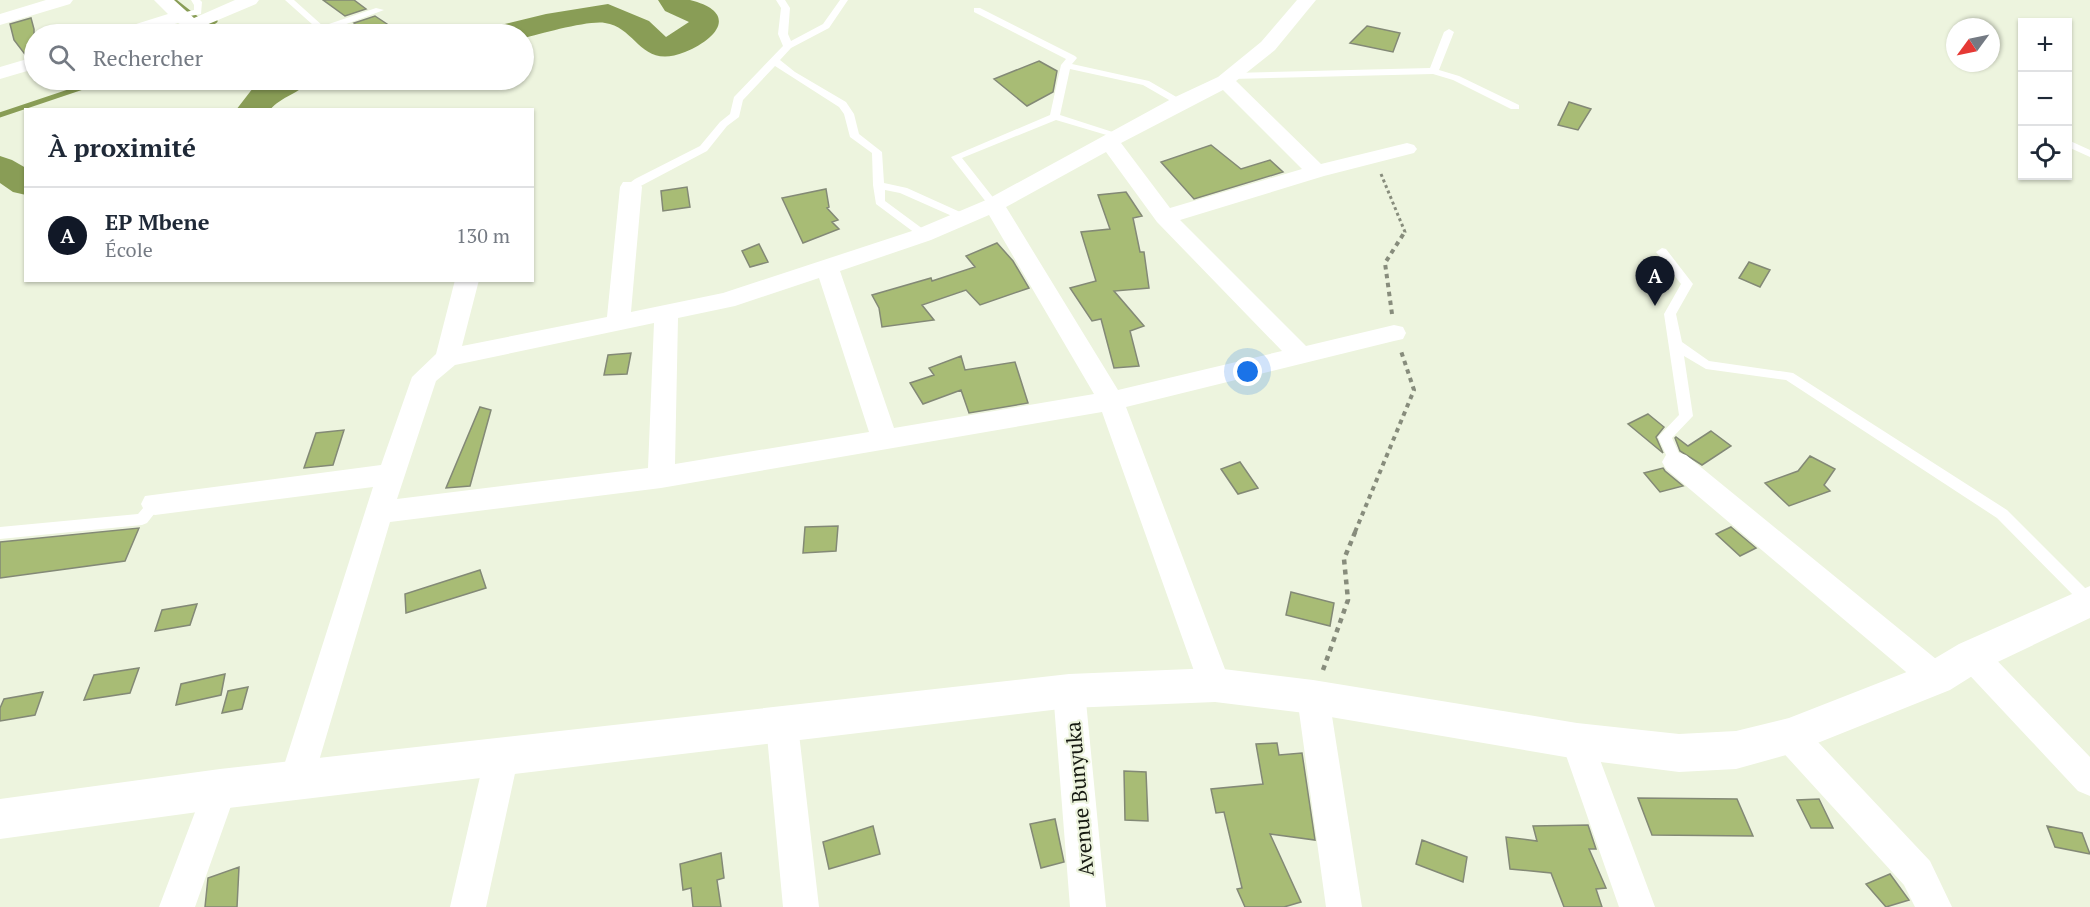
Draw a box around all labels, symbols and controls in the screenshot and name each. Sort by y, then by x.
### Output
north arrow [1946,18,2000,72]
map controls [2018,18,2072,180]
button: + [2018,18,2072,72]
search box [24,24,534,90]
icon: search [45,41,78,74]
text: Rechercher [93,43,203,72]
button: − [2018,72,2072,126]
button: locate [2018,126,2072,180]
text: À proximité [48,130,196,164]
text: EP Mbene [105,207,210,236]
text: A [60,222,75,249]
text: 130 m [456,222,510,249]
text: École [105,236,153,263]
pin: A [1636,256,1674,306]
your location [1233,357,1262,386]
street label: Avenue Bunyuka [1058,720,1100,878]

